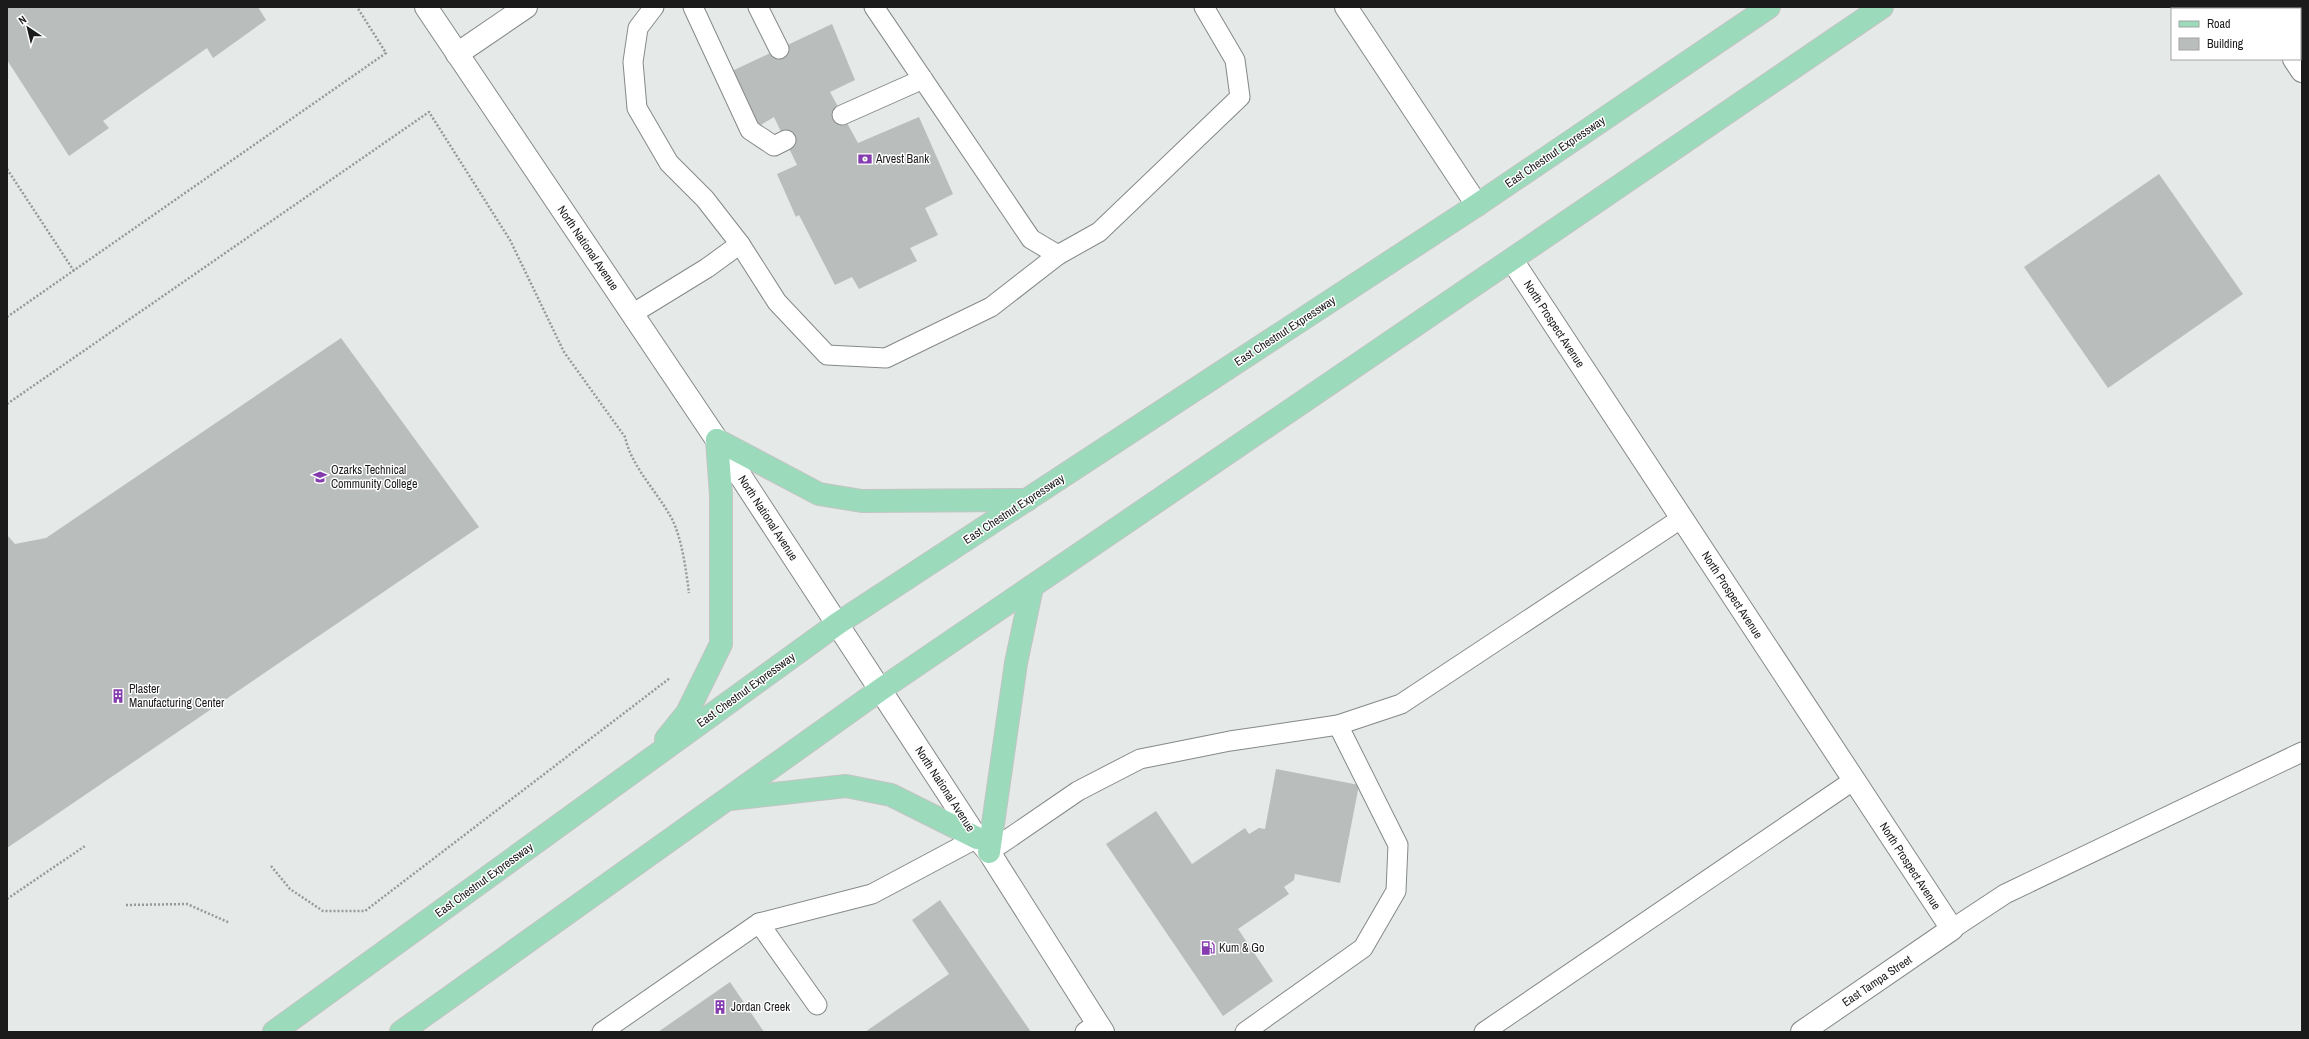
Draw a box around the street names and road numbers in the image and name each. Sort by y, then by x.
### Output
street label: East Chestnut Expressway [1502,112,1608,192]
street label: North National Avenue [554,203,622,293]
street label: North Prospect Avenue [1520,277,1588,371]
street label: East Chestnut Expressway [1231,292,1339,370]
street label: East Chestnut Expressway [960,470,1068,548]
street label: North National Avenue [734,472,802,564]
street label: North Prospect Avenue [1698,548,1766,642]
street label: East Chestnut Expressway [694,649,798,731]
street label: North National Avenue [911,743,979,835]
street label: North Prospect Avenue [1876,819,1944,913]
street label: East Chestnut Expressway [432,839,536,921]
street label: East Tampa Street [1839,952,1915,1010]

